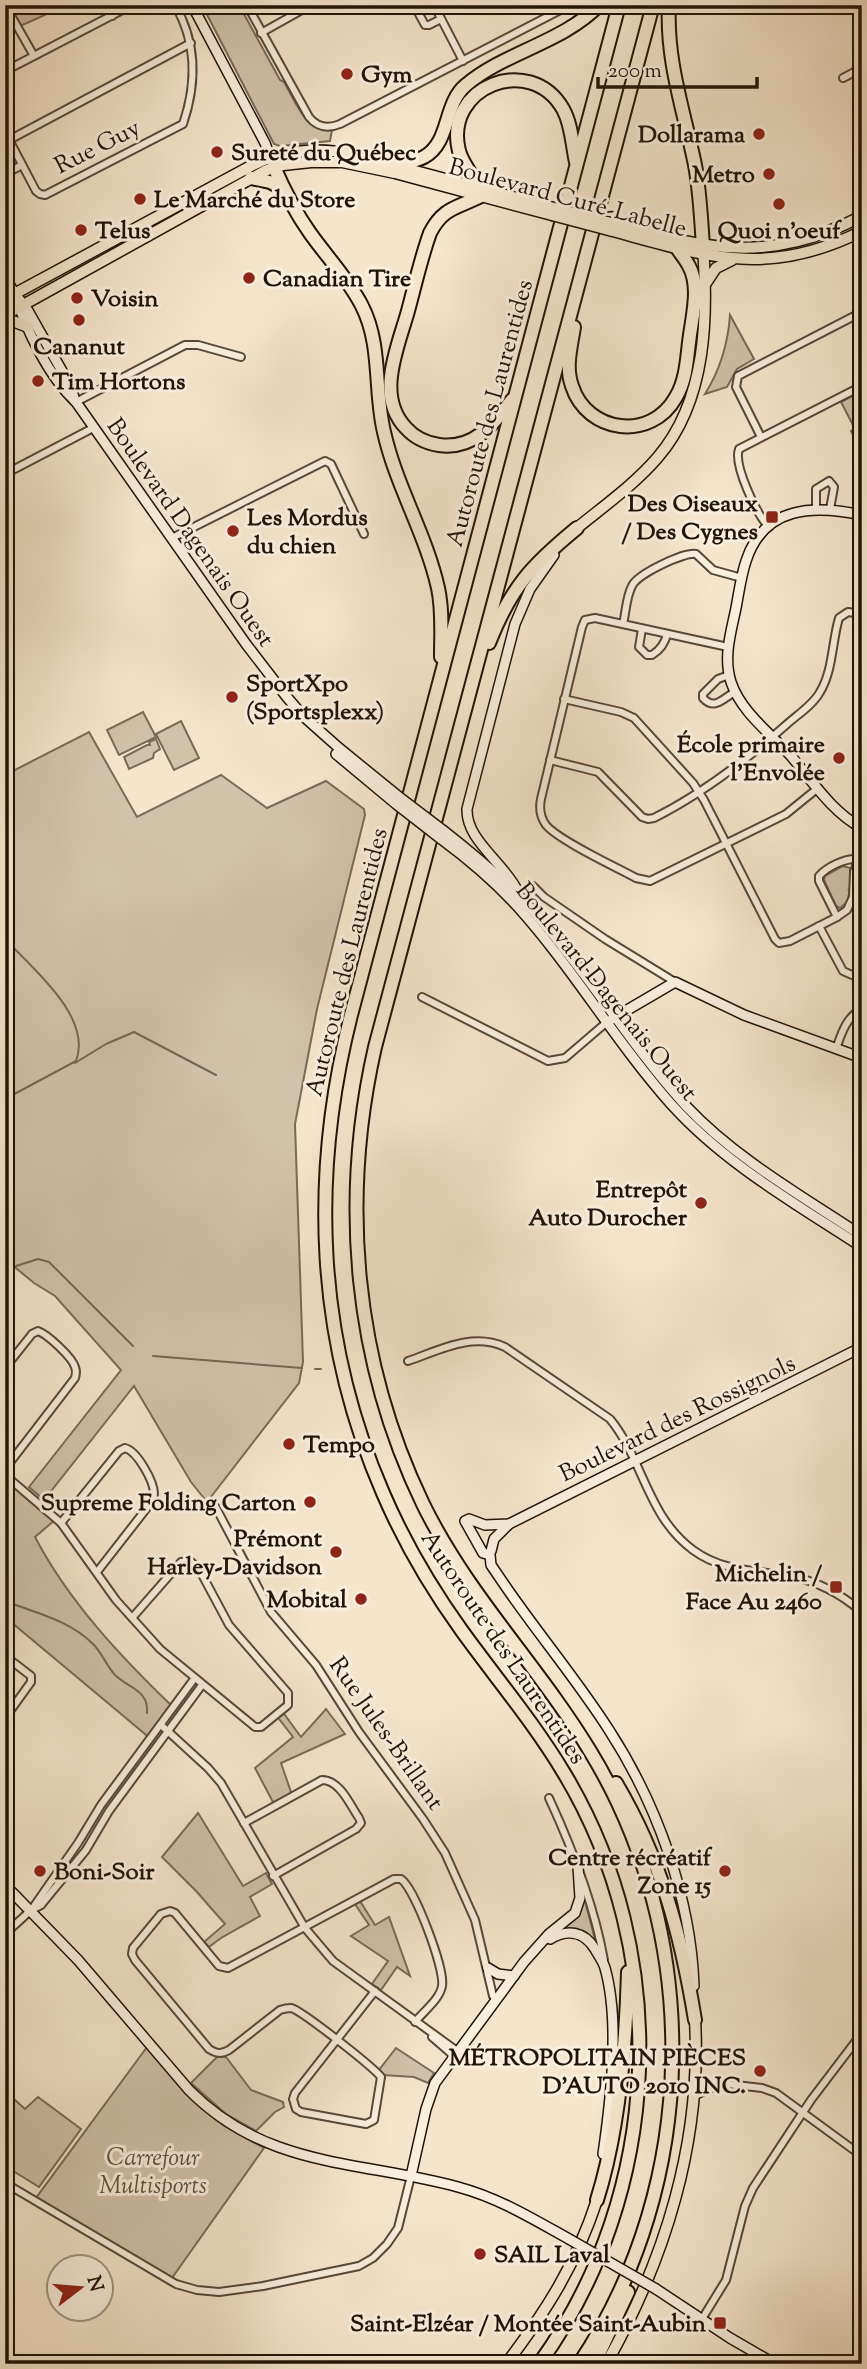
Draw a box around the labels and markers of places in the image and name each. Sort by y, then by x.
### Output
place label: Gym [361,59,413,93]
marker: Gym [339,66,355,82]
place label: Dollarama [638,119,746,153]
marker: Dollarama [751,126,767,142]
place label: Sureté du Québec [231,137,416,171]
marker: Sureté du Québec [209,144,225,160]
place label: Metro [692,159,755,193]
marker: Metro [761,166,777,182]
place label: Le Marché du Store [154,184,356,218]
marker: Le Marché du Store [132,191,148,207]
marker: Quoi n'oeuf [771,196,787,212]
place label: Telus [95,215,151,249]
place label: Quoi n'oeuf [717,215,842,249]
marker: Telus [73,222,89,238]
place label: Canadian Tire [263,263,411,297]
marker: Canadian Tire [241,270,257,286]
place label: Voisin [91,283,159,317]
marker: Voisin [69,290,85,306]
marker: Cananut [71,312,87,328]
place label: Cananut [33,331,125,365]
place label: Tim Hortons [52,366,186,400]
marker: Tim Hortons [30,373,46,389]
place label: Des Oiseaux / Des Cygnes [621,488,758,550]
place label: Les Mordus du chien [247,502,368,564]
marker: Des Oiseaux / Des Cygnes [764,509,780,525]
marker: Les Mordus du chien [225,523,241,539]
place label: SportXpo (Sportsplexx) [246,668,384,730]
marker: SportXpo (Sportsplexx) [224,689,240,705]
place label: École primaire l'Envolée [677,729,825,791]
marker: École primaire l'Envolée [831,750,847,766]
place label: Entrepôt Auto Durocher [528,1174,688,1236]
marker: Entrepôt Auto Durocher [693,1195,709,1211]
place label: Tempo [303,1429,375,1463]
marker: Tempo [281,1436,297,1452]
place label: Supreme Folding Carton [41,1487,297,1521]
marker: Supreme Folding Carton [302,1494,318,1510]
place label: Prémont Harley-Davidson [147,1523,323,1585]
marker: Prémont Harley-Davidson [328,1544,344,1560]
place label: Michelin / Face Au 2460 [686,1558,822,1620]
marker: Michelin / Face Au 2460 [828,1579,844,1595]
place label: Mobital [267,1584,347,1618]
marker: Mobital [353,1591,369,1607]
place label: Centre récréatif Zone 15 [548,1842,713,1904]
place label: Boni-Soir [54,1856,155,1890]
marker: Boni-Soir [32,1863,48,1879]
marker: Centre récréatif Zone 15 [717,1863,733,1879]
place label: MÉTROPOLITAIN PIÈCES D'AUTO 2010 INC. [449,2042,746,2104]
marker: MÉTROPOLITAIN PIÈCES D'AUTO 2010 INC. [752,2063,768,2079]
place label: SAIL Laval [494,2239,610,2273]
marker: SAIL Laval [472,2246,488,2262]
place label: Saint-Elzéar / Montée Saint-Aubin [350,2308,707,2342]
marker: Saint-Elzéar / Montée Saint-Aubin [712,2315,728,2331]

